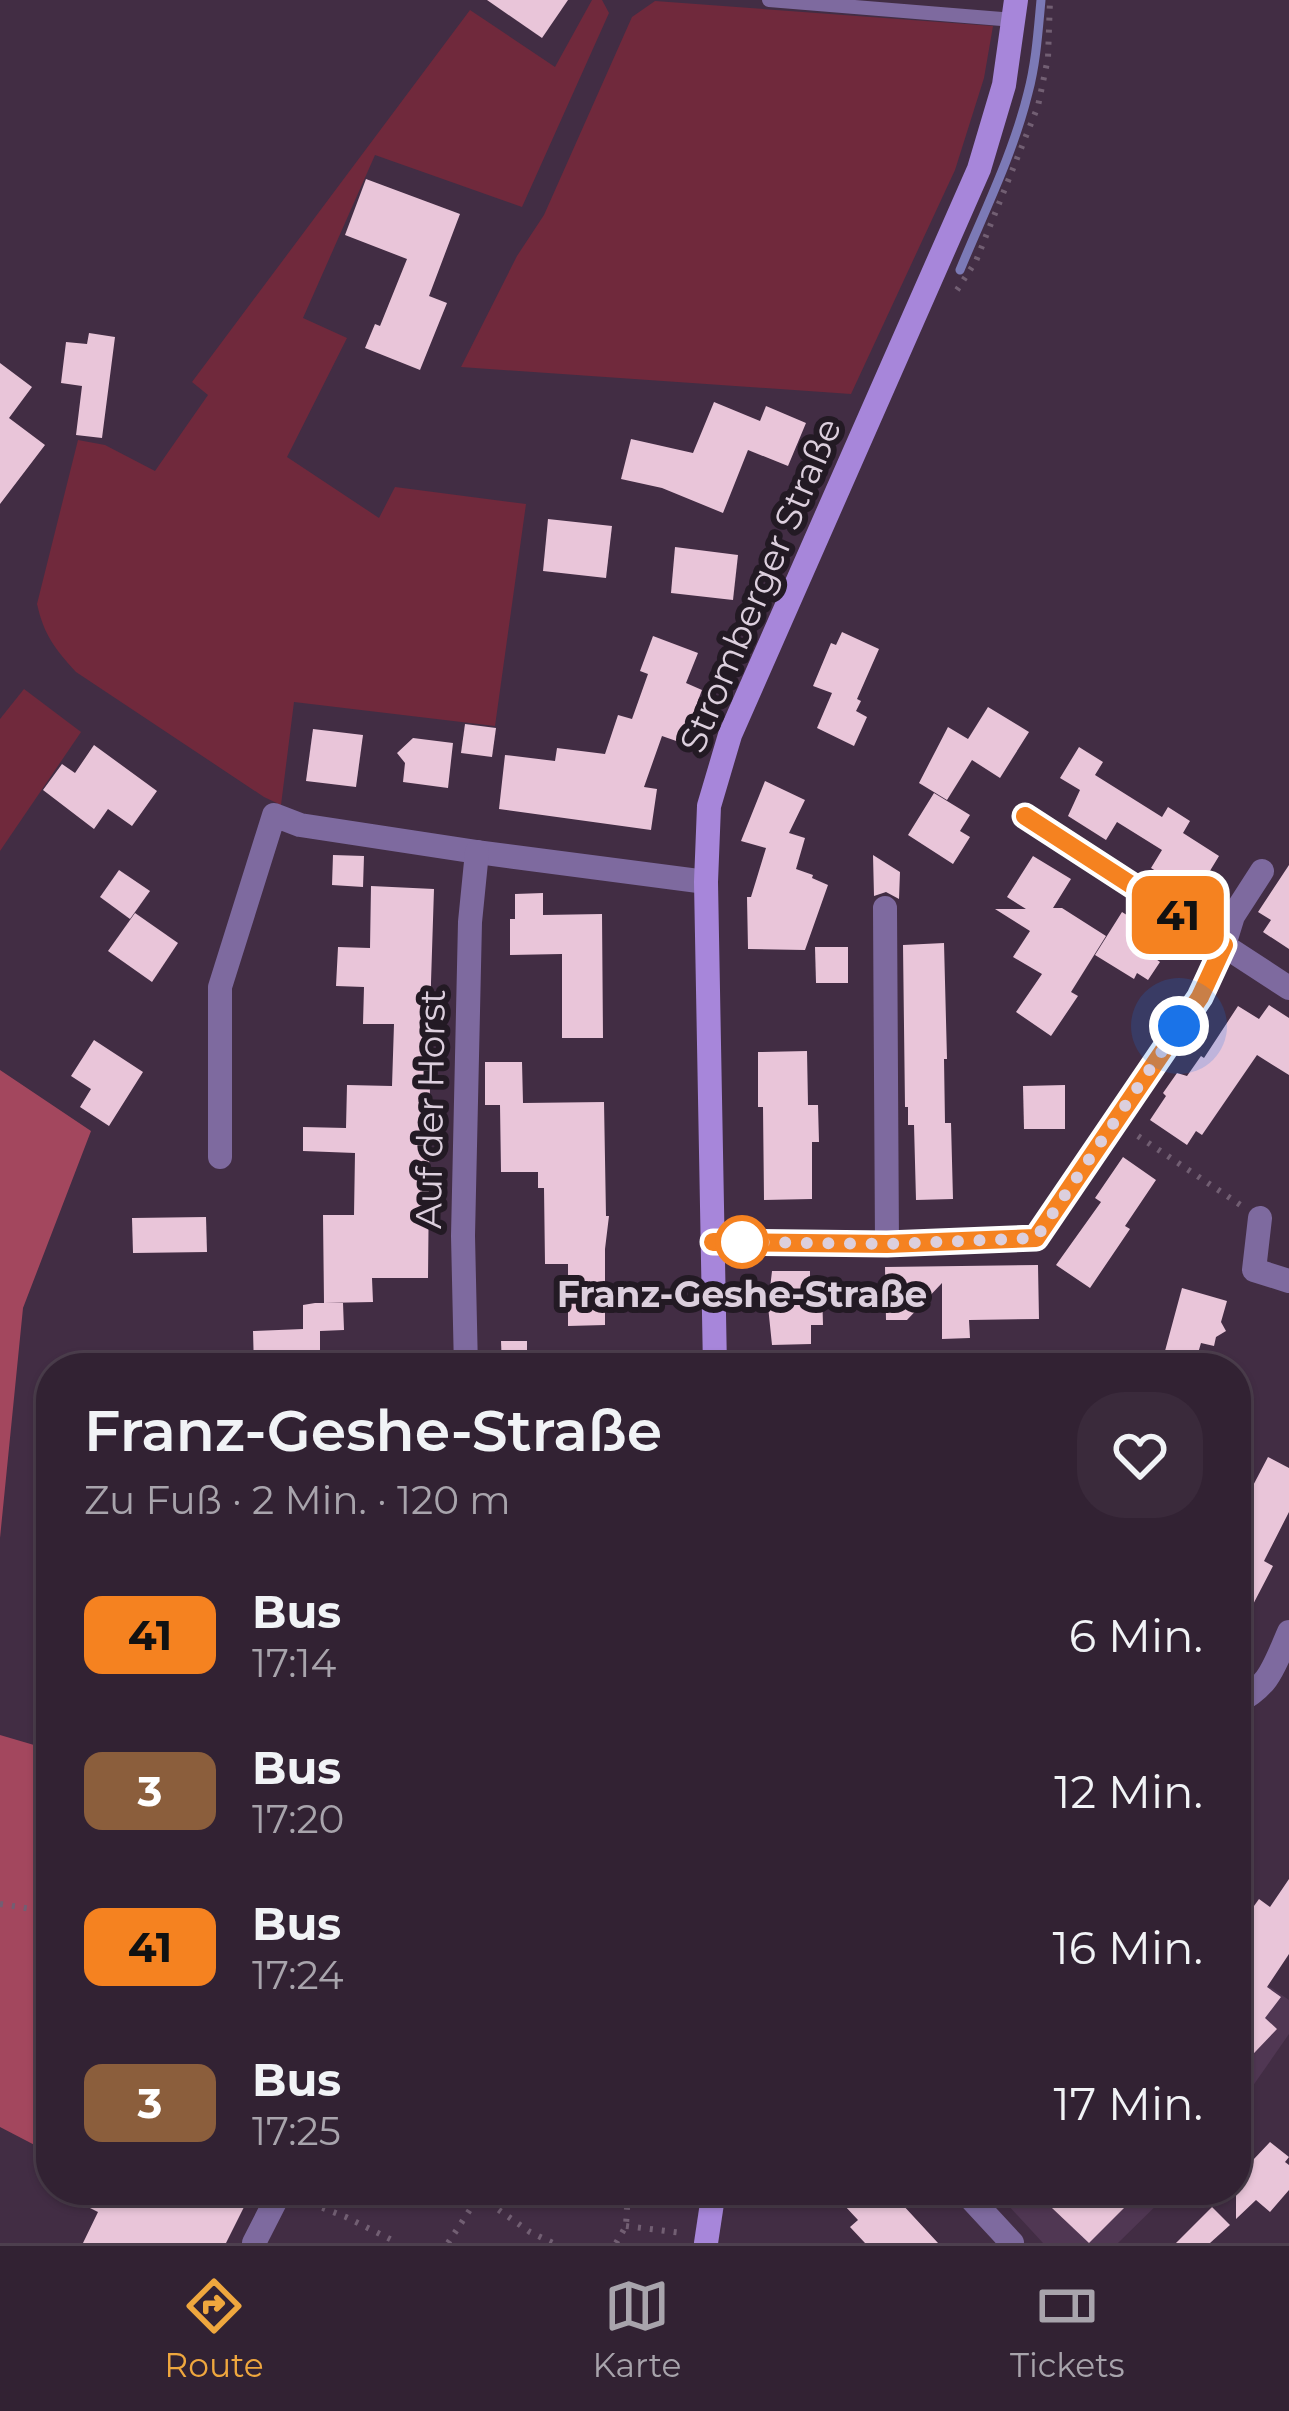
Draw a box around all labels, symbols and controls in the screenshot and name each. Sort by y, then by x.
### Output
street label: Stromberger Straße [670,411,850,759]
line badge: 41 [1124,876,1232,954]
text: 41 [1156,889,1200,941]
street label: Auf der Horst [406,989,454,1229]
your location [1149,996,1209,1056]
marker: Franz-Geshe-Straße [717,1217,767,1267]
place label: Franz-Geshe-Straße [557,1272,927,1316]
button: heart [1077,1392,1203,1518]
text: Franz-Geshe-Straße [84,1396,662,1465]
text: Zu Fuß · 2 Min. · 120 m [84,1476,511,1524]
text: Bus [252,1584,341,1639]
text: 6 Min. [1069,1608,1203,1663]
text: 41 [128,1609,172,1661]
text: 17:14 [252,1639,336,1687]
text: Bus [252,1740,341,1795]
text: 12 Min. [1054,1764,1203,1819]
text: 3 [138,1765,162,1817]
text: 17:20 [252,1795,344,1843]
text: Bus [252,1896,341,1951]
text: 16 Min. [1053,1920,1203,1975]
text: 41 [128,1921,172,1973]
text: 17:24 [252,1951,344,1999]
text: Bus [252,2052,341,2107]
text: 17 Min. [1053,2076,1203,2131]
text: 3 [138,2077,162,2129]
text: 17:25 [252,2107,341,2155]
tab: Route [164,2273,264,2385]
tab: Karte [592,2273,681,2385]
tab: Tickets [1010,2273,1125,2385]

